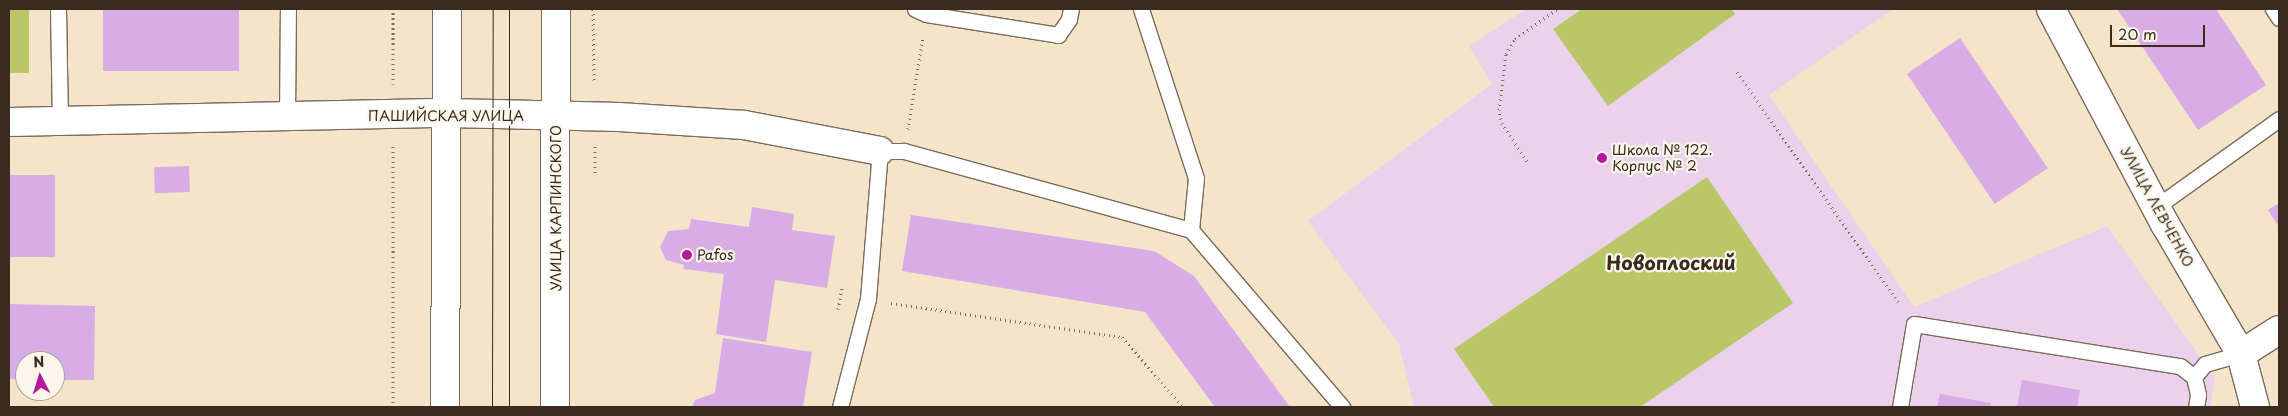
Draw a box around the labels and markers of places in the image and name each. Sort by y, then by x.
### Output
place label: Школа № 122. Корпус № 2 [1612,142,1713,174]
marker: Школа № 122. Корпус № 2 [1596,152,1608,164]
place label: Pafos [697,247,733,263]
marker: Pafos [681,249,693,261]

